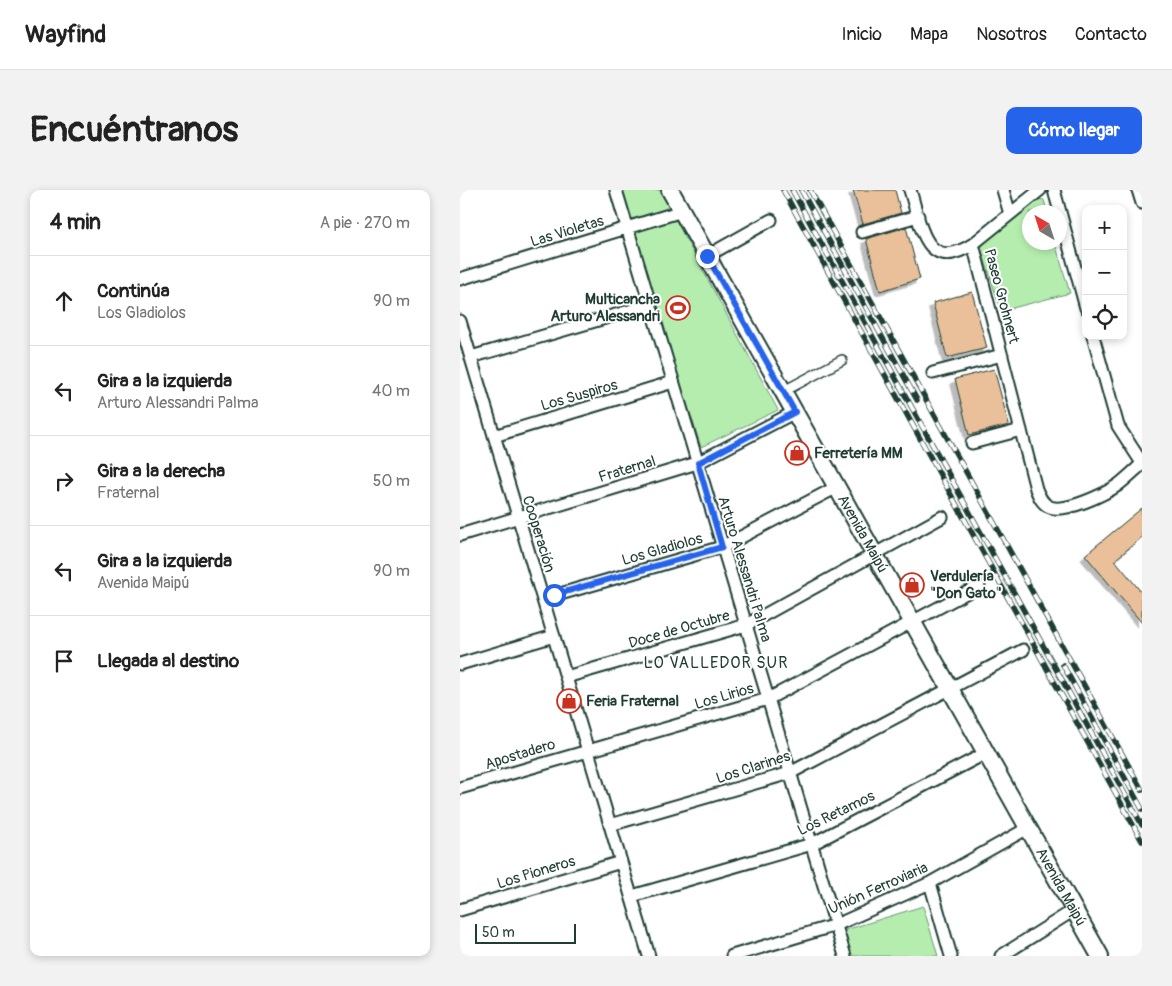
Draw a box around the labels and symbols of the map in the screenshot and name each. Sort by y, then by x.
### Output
north arrow [1022,205,1067,250]
street label: Las Violetas [528,211,606,252]
route end [696,245,719,268]
street label: Paseo Grohnert [980,247,1024,347]
place label: Multicancha Arturo Alessandri [550,290,660,326]
sports icon: Multicancha Arturo Alessandri [665,295,691,321]
street label: Los Suspiros [539,375,620,416]
shop icon: Ferretería MM [784,440,810,466]
place label: Ferretería MM [814,444,903,463]
street label: Fraternal [596,452,658,487]
street label: Avenida Maipú [833,491,892,576]
street label: Cooperación [518,493,559,575]
street label: Arturo Alessandri Palma [713,494,776,644]
street label: Los Gladiolos [620,529,705,570]
place label: Verdulería "Don Gato" [930,567,1002,603]
shop icon: Verdulería "Don Gato" [899,572,925,598]
route start [543,584,566,607]
street label: Doce de Octubre [626,606,733,653]
district label: LO VALLEDOR SUR [644,653,788,673]
street label: Los Lirios [692,679,756,714]
shop icon: Feria Fraternal [556,688,582,714]
place label: Feria Fraternal [586,692,679,711]
street label: Apostadero [483,735,558,774]
street label: Los Clarines [714,746,793,788]
street label: Los Retamos [794,786,878,840]
street label: Avenida Maipú [1031,844,1090,929]
street label: Los Pioneros [495,851,578,893]
street label: Unión Ferroviaria [826,858,931,919]
scale bar [475,921,576,944]

